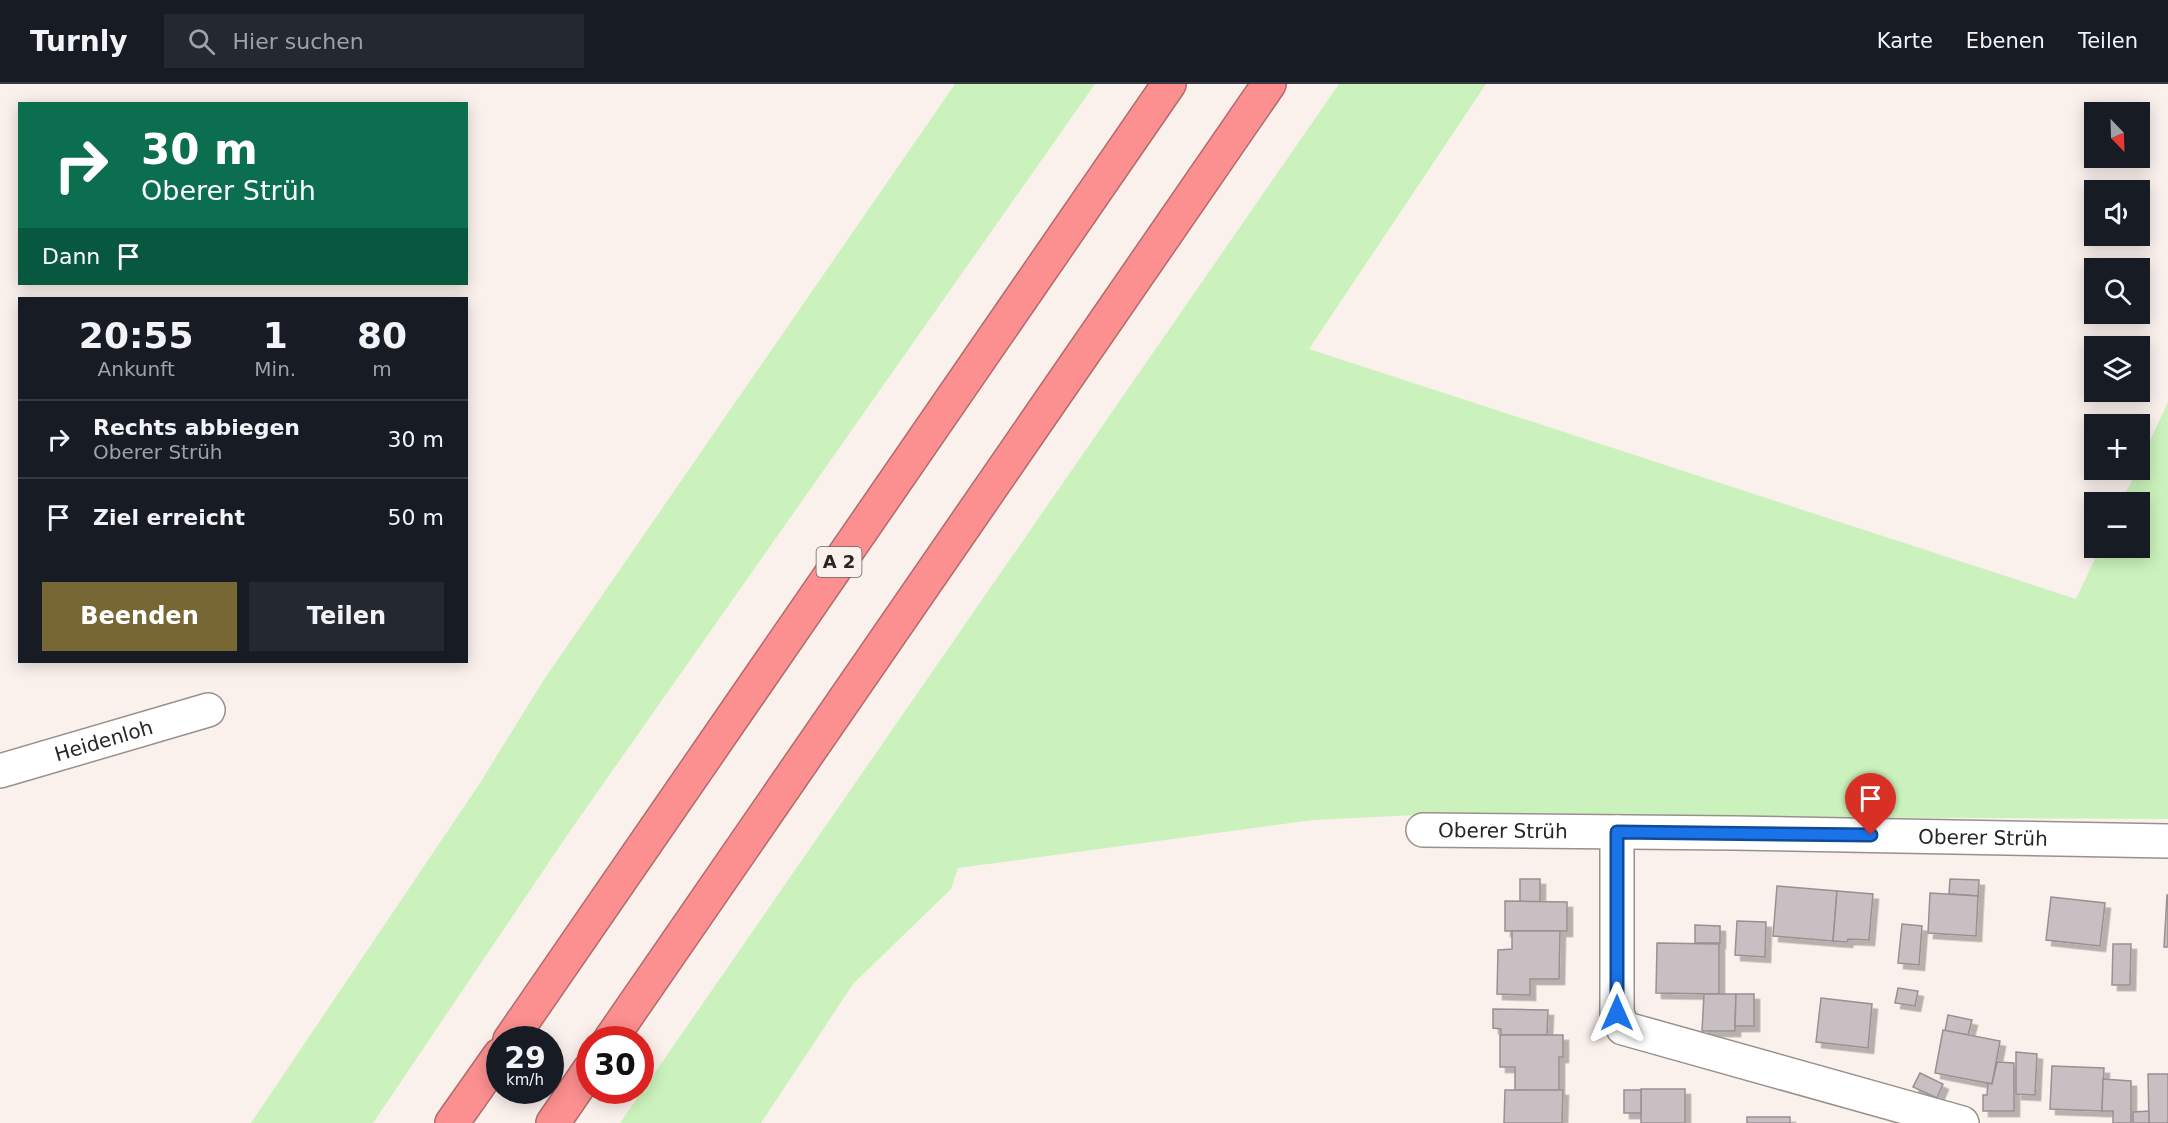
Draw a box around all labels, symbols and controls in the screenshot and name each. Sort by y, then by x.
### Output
search box [164,14,584,68]
text: Turnly [30,25,128,58]
icon: search [185,25,218,58]
text: Hier suchen [233,29,364,54]
text: Karte [1877,29,1933,53]
text: Ebenen [1966,29,2045,53]
text: Teilen [2078,29,2138,53]
north arrow [2084,102,2150,168]
map controls [2084,102,2150,558]
text: 30 m [141,125,258,174]
icon: right [42,126,120,204]
text: Oberer Strüh [141,175,316,206]
button: sound [2084,180,2150,246]
icon: arrive [112,240,145,273]
text: Dann [42,244,100,269]
button: search [2084,258,2150,324]
text: 20:55 [79,315,193,356]
text: 1 [263,315,288,356]
text: 80 [357,315,407,356]
button: layers [2084,336,2150,402]
text: Ankunft [98,357,175,381]
text: Min. [254,357,296,381]
text: m [372,357,392,381]
button: + [2084,414,2150,480]
text: Rechts abbiegen [93,415,300,440]
icon: right [42,423,75,456]
text: 30 m [388,427,444,452]
text: Oberer Strüh [93,440,223,464]
button: − [2084,492,2150,558]
icon: arrive [42,501,75,534]
text: Ziel erreicht [93,505,245,530]
text: 50 m [388,505,444,530]
road number: A 2 [816,547,862,577]
button: Beenden [42,582,237,651]
button: Teilen [249,582,444,651]
street label: Heidenloh [52,715,156,766]
pin [1845,773,1896,835]
icon: arrive [1854,782,1887,815]
street label: Oberer Strüh [1438,818,1568,843]
street label: Oberer Strüh [1918,824,2048,851]
position arrow [1585,981,1649,1045]
speed limit sign: 30 [576,1026,654,1104]
text: 29 [504,1040,546,1075]
text: km/h [506,1071,544,1089]

